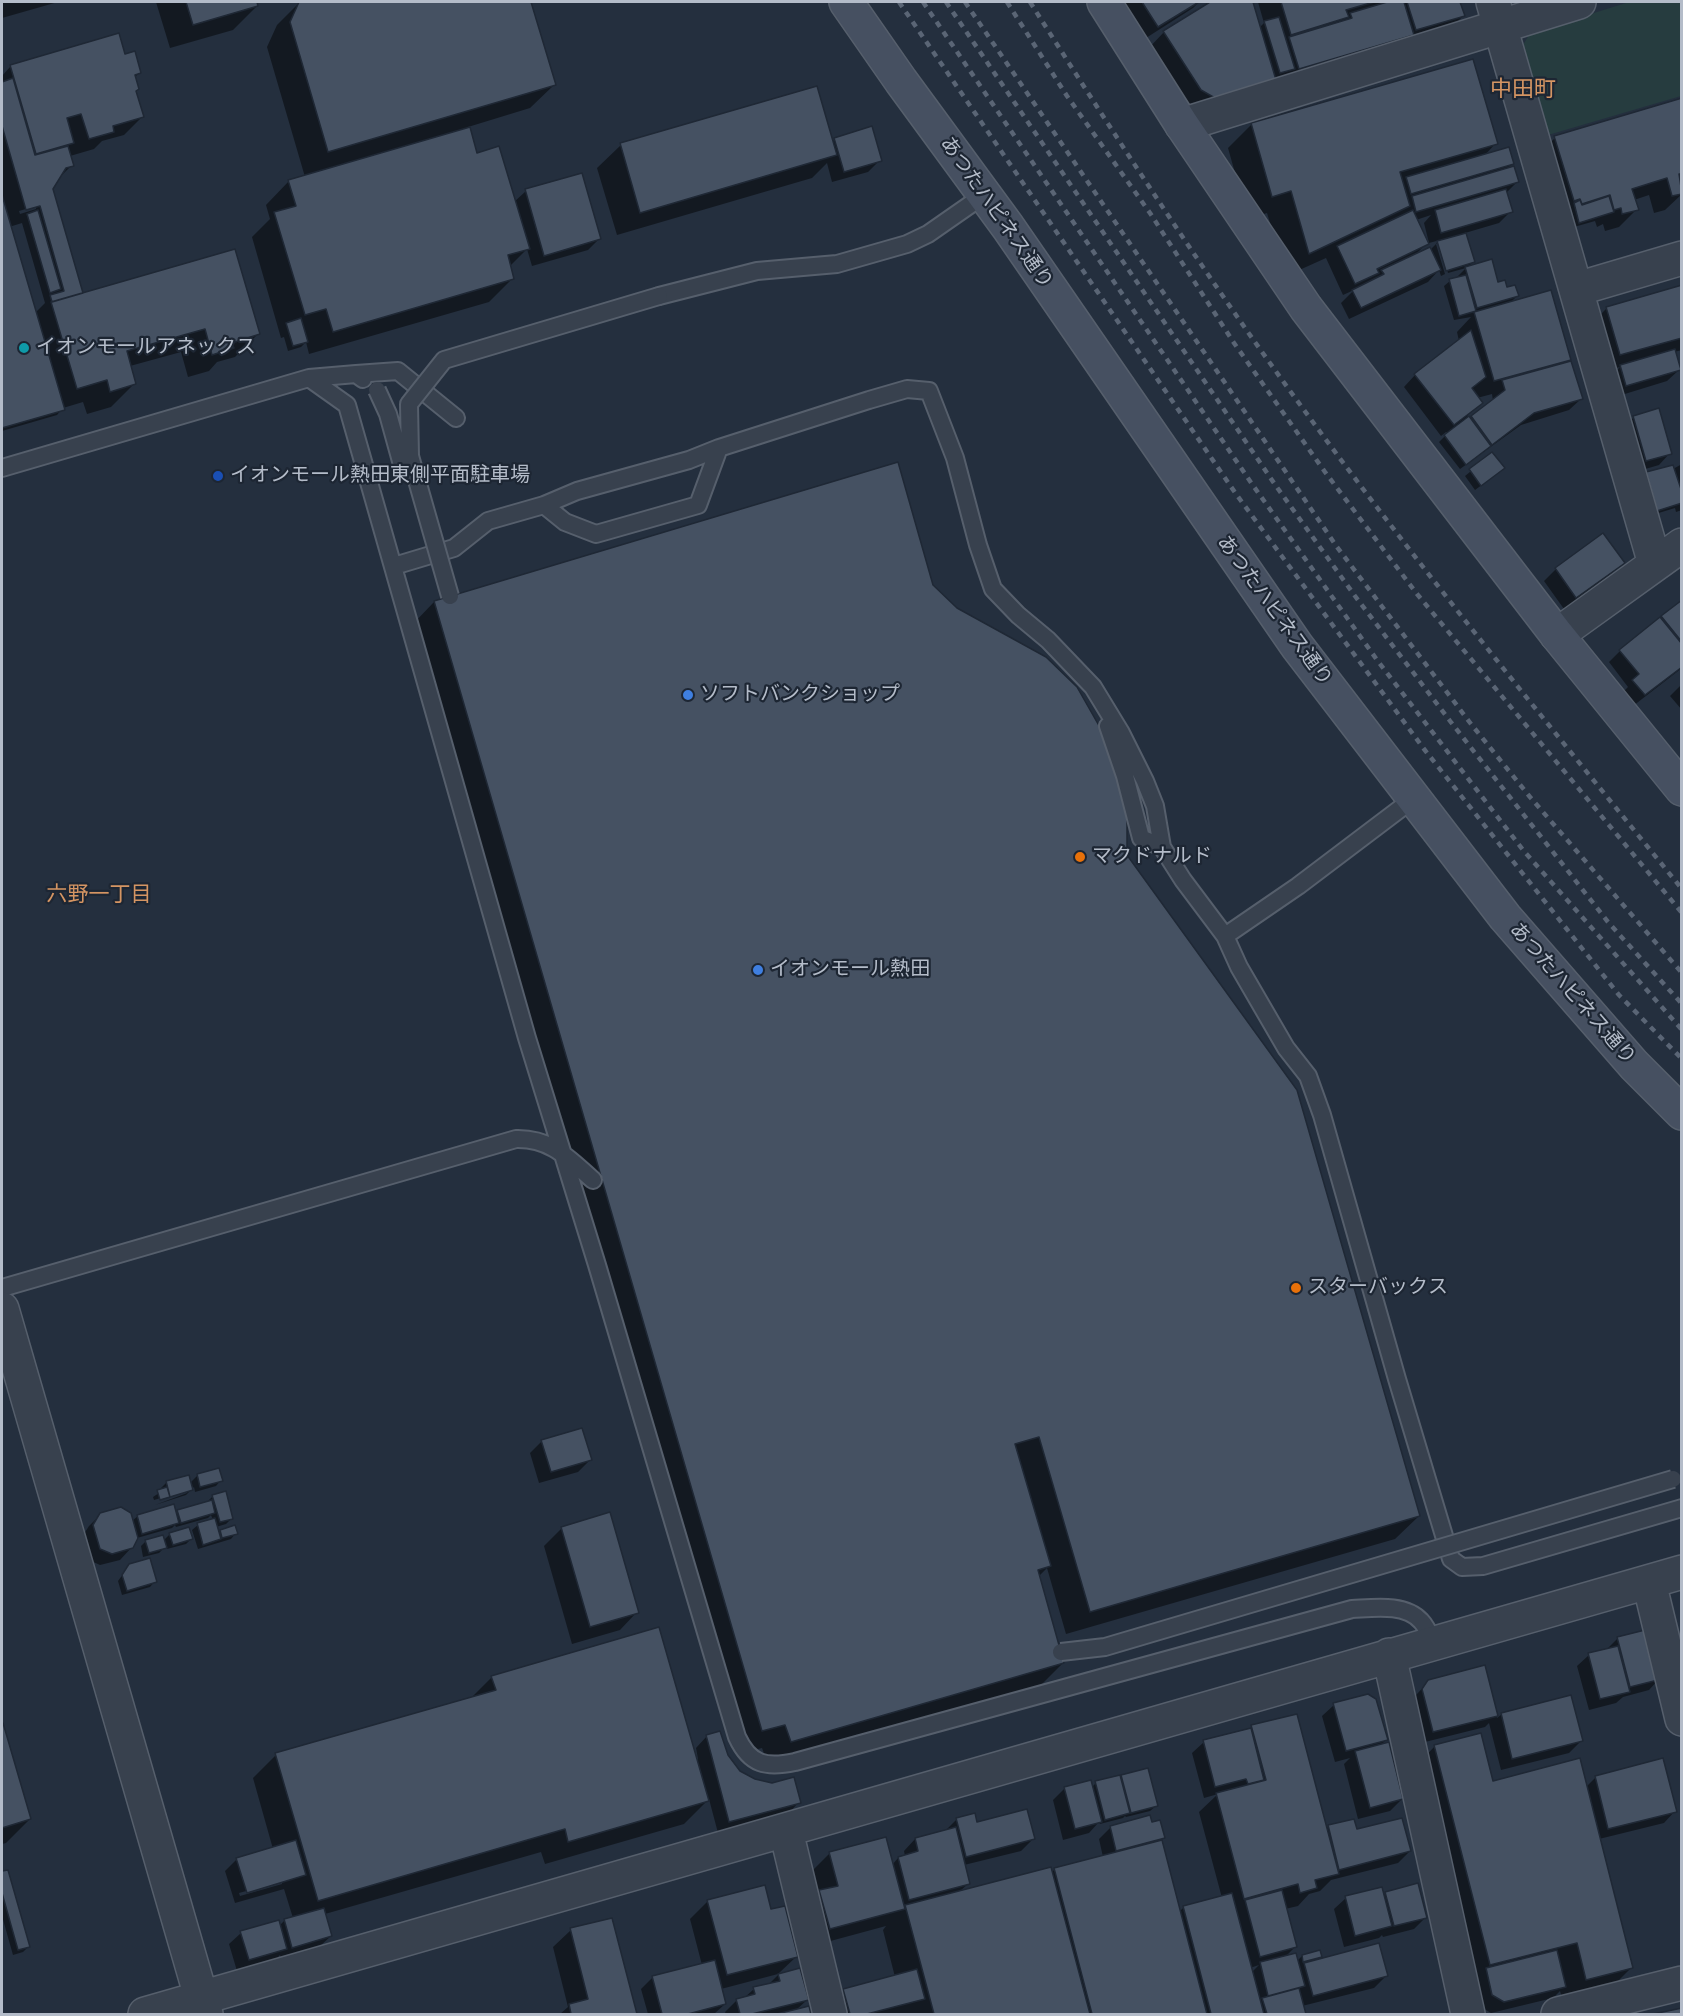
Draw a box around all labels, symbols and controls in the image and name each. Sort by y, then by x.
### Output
district label: 中田町 [1490,77,1556,103]
street label: あつたハピネス通り [935,132,1057,294]
place label: イオンモールアネックス [36,336,256,360]
marker: イオンモールアネックス [17,341,31,355]
place label: イオンモール熱田東側平面駐車場 [230,464,530,488]
marker: イオンモール熱田東側平面駐車場 [211,469,225,483]
street label: あつたハピネス通り [1211,531,1337,691]
place label: ソフトバンクショップ [700,683,900,707]
marker: ソフトバンクショップ [681,688,695,702]
place label: マクドナルド [1092,845,1212,869]
marker: マクドナルド [1073,850,1087,864]
district label: 六野一丁目 [47,882,151,908]
street label: あつたハピネス通り [1504,918,1640,1070]
place label: イオンモール熱田 [770,958,930,982]
marker: イオンモール熱田 [751,963,765,977]
place label: スターバックス [1308,1276,1448,1300]
marker: スターバックス [1289,1281,1303,1295]

